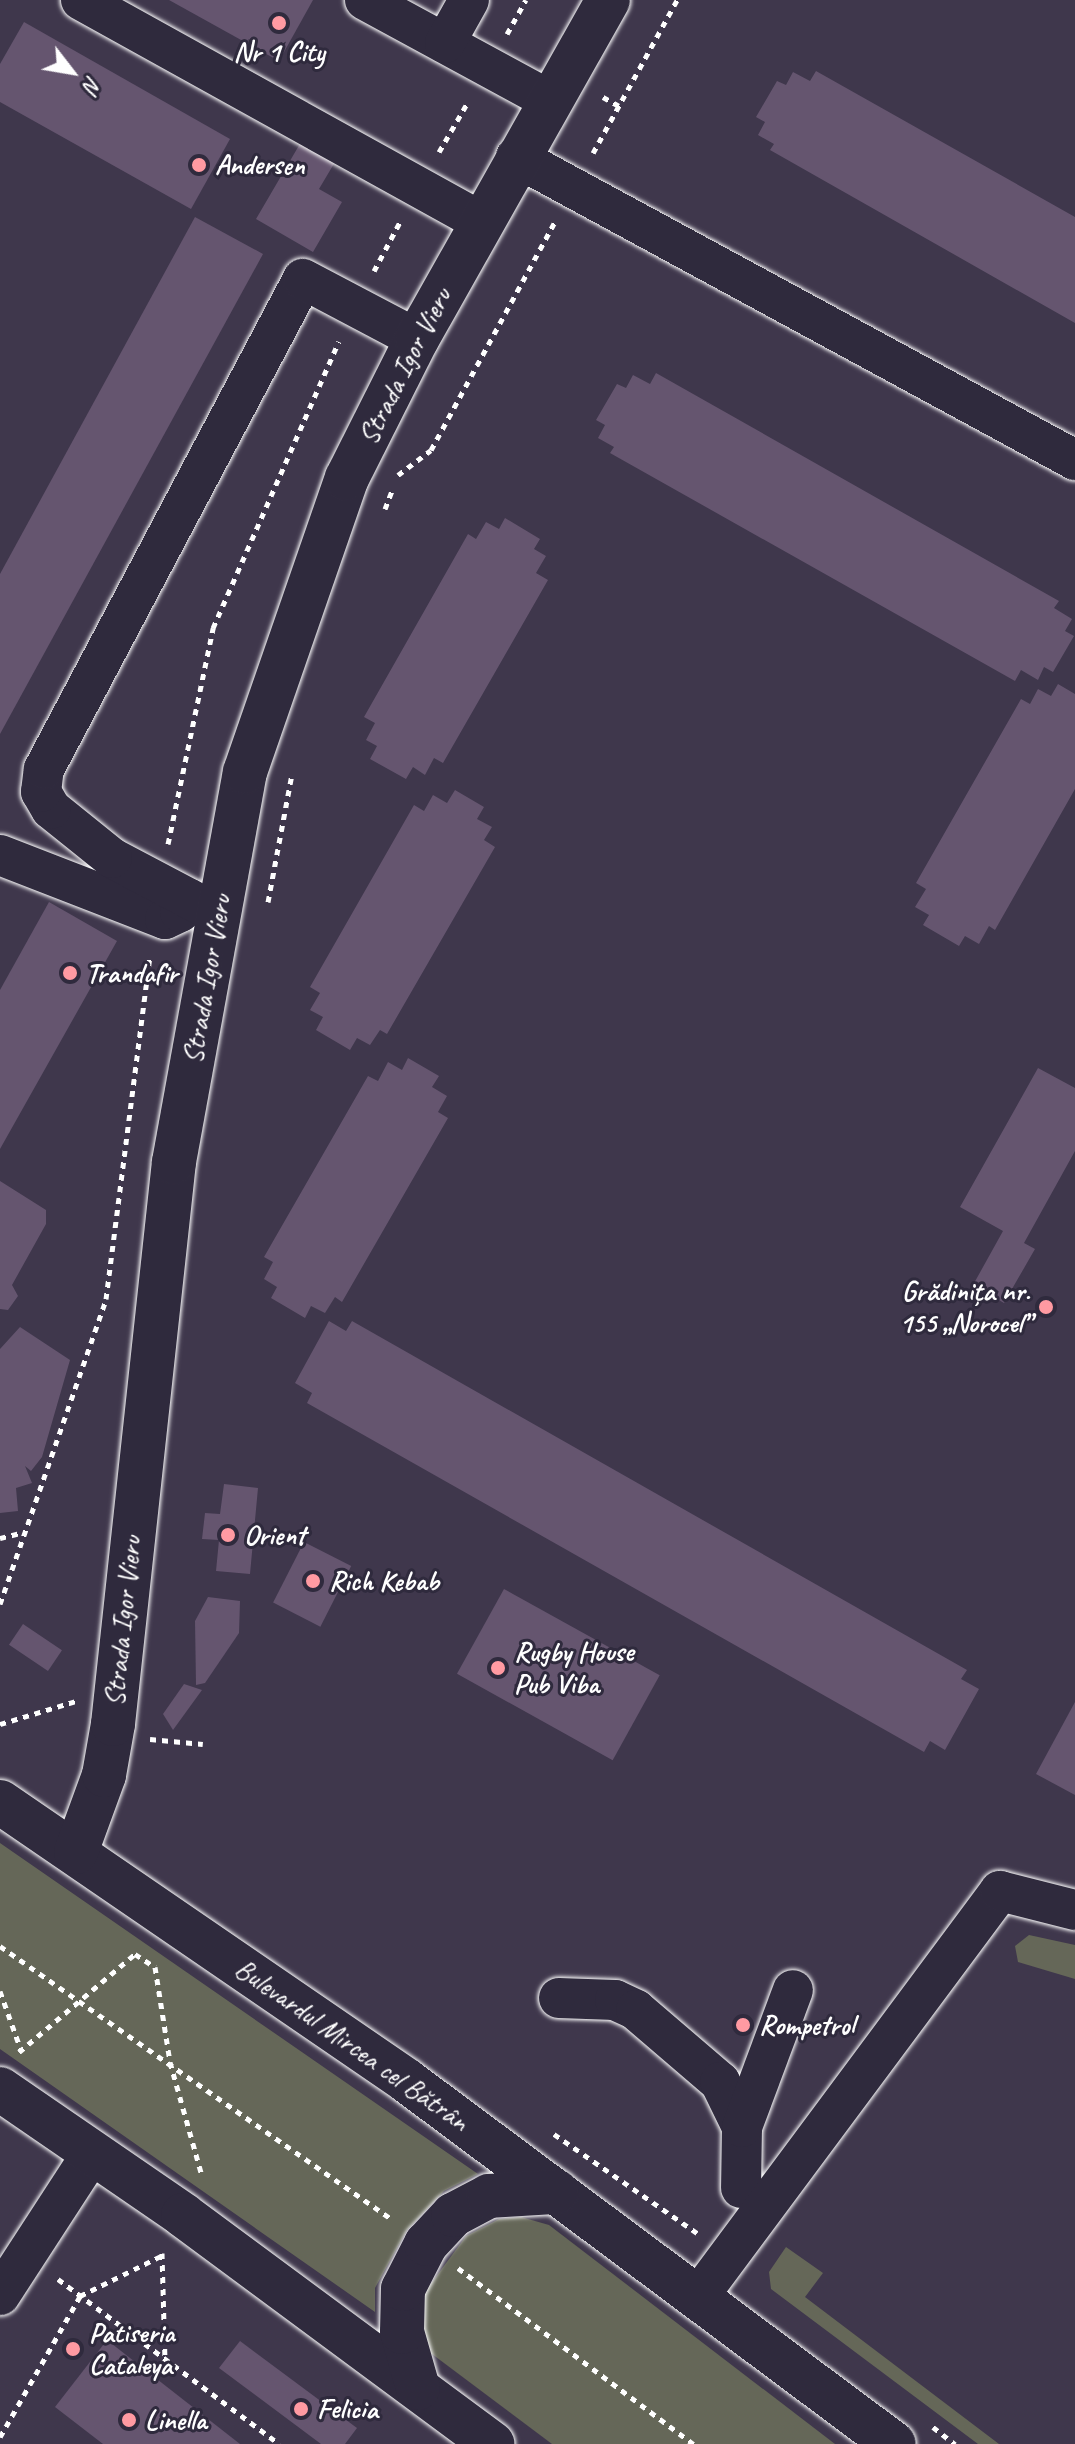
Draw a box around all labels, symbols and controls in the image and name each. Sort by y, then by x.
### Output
marker: Nr 1 City [270,14,288,32]
north arrow [32,32,112,112]
place label: Nr 1 City [233,35,325,69]
text: N [77,71,108,97]
place label: Andersen [215,148,305,182]
marker: Andersen [190,156,208,174]
street label: Strada Igor Vieru [351,282,459,450]
street label: Strada Igor Vieru [176,892,238,1066]
place label: Trandafir [86,956,178,990]
marker: Trandafir [61,964,79,982]
place label: Grădinița nr. 155 „Norocel” [899,1274,1030,1340]
marker: Grădinița nr. 155 „Norocel” [1037,1298,1055,1316]
place label: Orient [244,1518,305,1552]
marker: Orient [219,1526,237,1544]
street label: Strada Igor Vieru [97,1534,149,1708]
place label: Rich Kebab [329,1564,438,1598]
marker: Rich Kebab [304,1572,322,1590]
place label: Rugby House Pub Viba [514,1635,633,1701]
marker: Rugby House Pub Viba [489,1659,507,1677]
street label: Bulevardul Mircea cel Bătrân [229,1952,475,2138]
place label: Rompetrol [759,2008,854,2042]
marker: Rompetrol [734,2016,752,2034]
place label: Patiseria Cataleya [89,2316,174,2382]
marker: Patiseria Cataleya [64,2340,82,2358]
place label: Felicia [317,2392,378,2426]
marker: Felicia [292,2400,310,2418]
place label: Linella [145,2403,207,2437]
marker: Linella [120,2411,138,2429]

